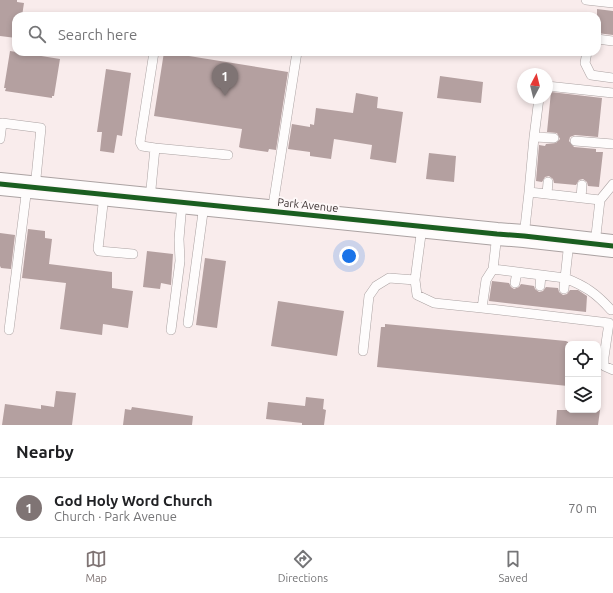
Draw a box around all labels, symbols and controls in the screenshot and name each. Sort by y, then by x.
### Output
search box [12,12,601,56]
icon: search [26,23,48,45]
text: Search here [58,26,137,43]
pin: 1 [212,63,238,96]
north arrow [517,68,553,104]
street label: Park Avenue [277,196,339,214]
your location [339,246,359,266]
map controls [565,341,601,413]
button: locate [565,341,601,377]
button: layers [565,377,601,413]
text: Nearby [16,442,74,461]
text: God Holy Word Church [54,492,212,509]
text: 1 [25,501,33,515]
text: 70 m [568,501,597,515]
text: Church · Park Avenue [54,509,177,523]
tab: Map [85,548,107,584]
tab: Directions [278,548,328,584]
tab: Saved [498,548,528,584]

